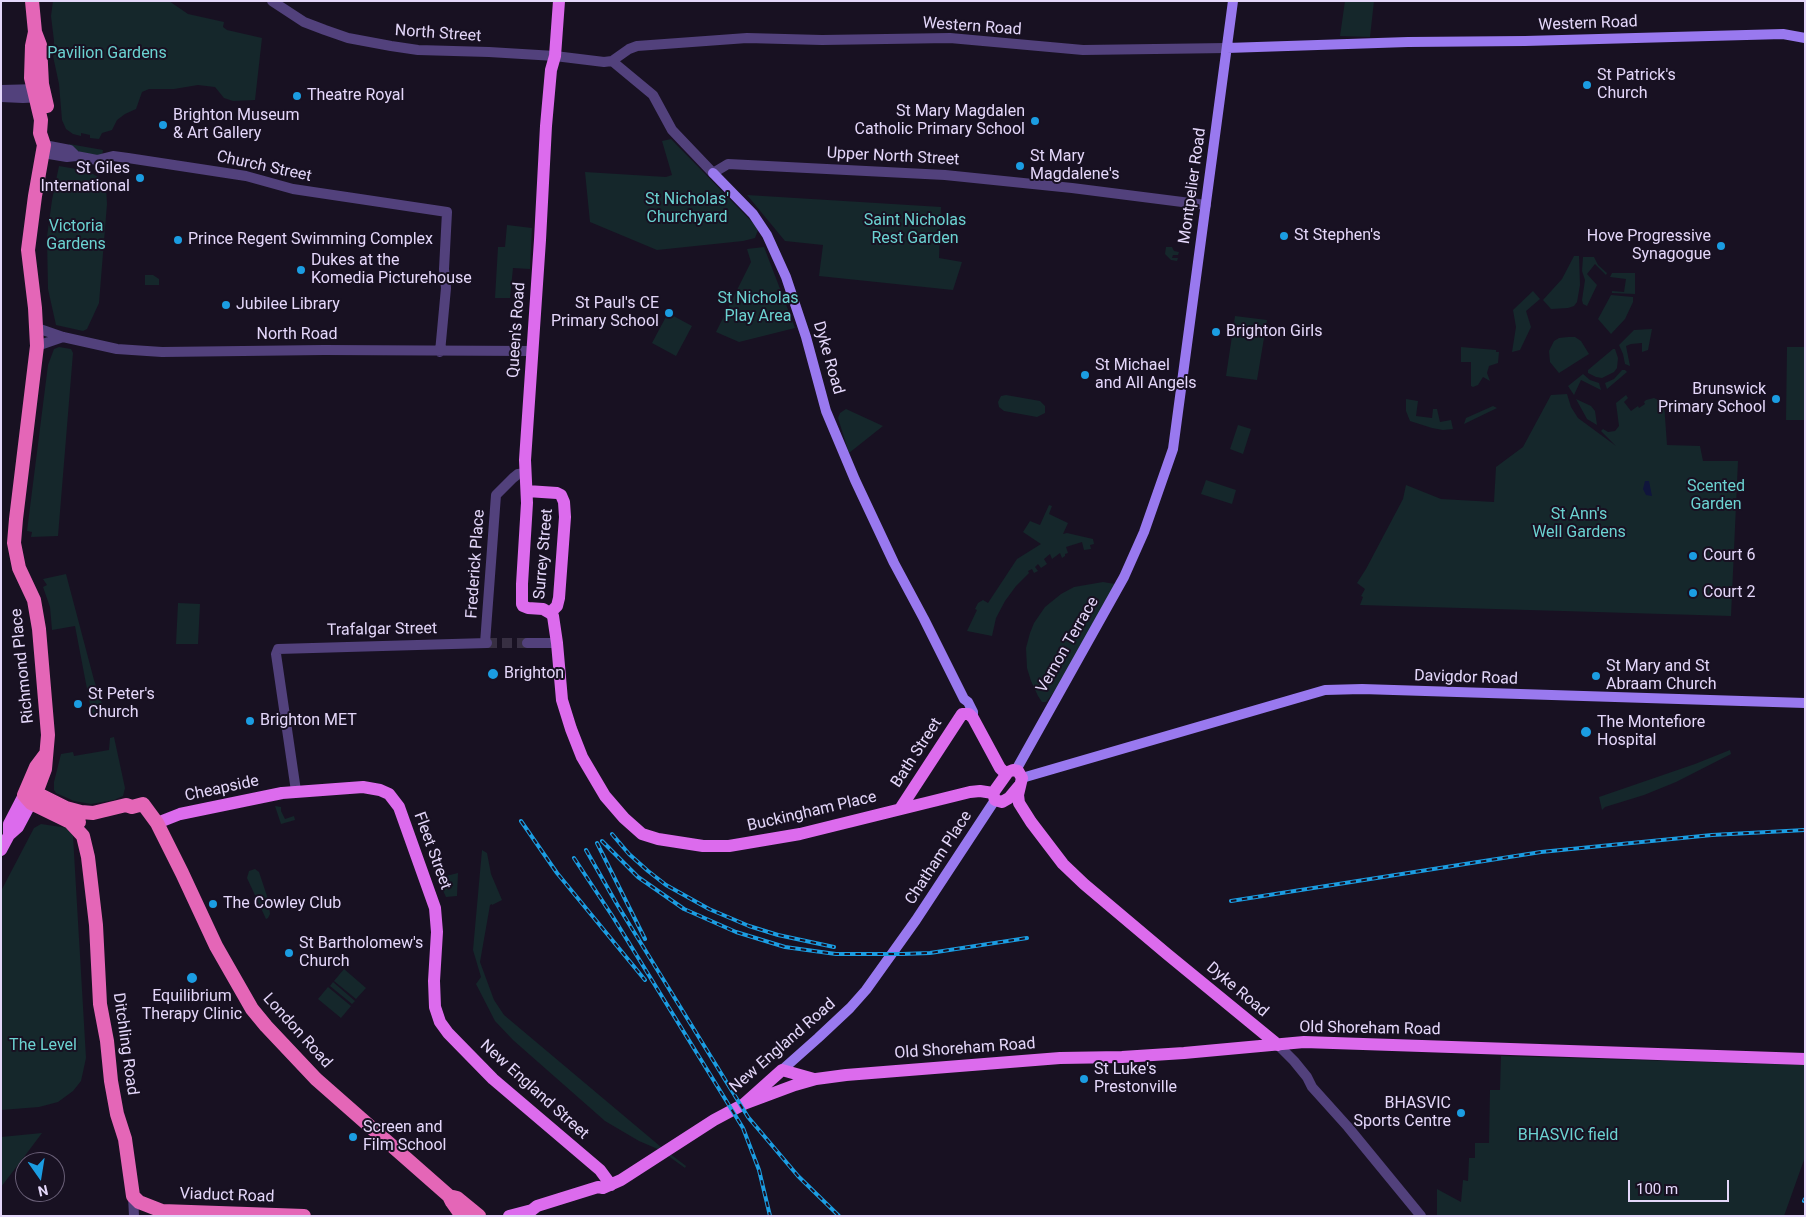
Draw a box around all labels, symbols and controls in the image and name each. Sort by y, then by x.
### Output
street label: Western Road [1538,13,1638,35]
street label: Western Road [922,14,1022,40]
street label: North Street [394,21,482,47]
park label: Pavilion Gardens [47,44,167,64]
place label: St Patrick's Church [1597,66,1676,104]
marker: St Patrick's Church [1581,79,1593,91]
place label: Theatre Royal [307,86,404,106]
marker: Theatre Royal [291,90,303,102]
place label: St Mary Magdalen Catholic Primary School [855,102,1025,140]
place label: Brighton Museum & Art Gallery [173,106,299,144]
marker: St Mary Magdalen Catholic Primary School [1029,115,1041,127]
marker: Brighton Museum & Art Gallery [157,119,169,131]
street label: Montpelier Road [1175,127,1211,245]
street label: Upper North Street [826,144,960,170]
place label: St Mary Magdalene's [1030,147,1119,185]
street label: Church Street [215,148,313,186]
place label: St Giles International [40,159,130,197]
marker: St Mary Magdalene's [1014,160,1026,172]
marker: St Giles International [134,172,146,184]
park label: St Nicholas' Churchyard [645,190,729,228]
park label: Saint Nicholas Rest Garden [864,211,966,249]
park label: Victoria Gardens [46,217,106,255]
place label: St Stephen's [1294,226,1381,246]
place label: Hove Progressive Synagogue [1587,227,1711,265]
place label: Prince Regent Swimming Complex [188,230,433,250]
marker: St Stephen's [1278,230,1290,242]
marker: Prince Regent Swimming Complex [172,234,184,246]
marker: Hove Progressive Synagogue [1715,240,1727,252]
place label: Dukes at the Komedia Picturehouse [311,251,472,289]
marker: Dukes at the Komedia Picturehouse [295,264,307,276]
street label: Queen's Road [504,281,530,379]
park label: St Nicholas Play Area [717,289,799,327]
place label: St Paul's CE Primary School [551,294,659,332]
place label: Jubilee Library [236,295,340,315]
marker: Jubilee Library [220,299,232,311]
marker: St Paul's CE Primary School [663,307,675,319]
street label: Dyke Road [808,319,848,397]
place label: Brighton Girls [1226,322,1322,342]
street label: North Road [256,325,338,345]
marker: Brighton Girls [1210,326,1222,338]
place label: St Michael and All Angels [1095,356,1197,394]
marker: St Michael and All Angels [1079,369,1091,381]
place label: Brunswick Primary School [1658,380,1766,418]
marker: Brunswick Primary School [1770,393,1782,405]
park label: Scented Garden [1687,477,1745,515]
park label: St Ann's Well Gardens [1532,505,1626,543]
street label: Surrey Street [530,508,558,600]
street label: Frederick Place [463,509,489,619]
place label: Court 6 [1703,546,1755,566]
marker: Court 6 [1687,550,1699,562]
place label: Court 2 [1703,583,1755,603]
marker: Court 2 [1687,587,1699,599]
street label: Vernon Terrace [1033,593,1103,697]
street label: Richmond Place [7,608,39,724]
street label: Trafalgar Street [327,619,437,641]
place label: St Mary and St Abraam Church [1606,657,1716,695]
place label: Brighton [504,664,564,684]
marker: Brighton [486,667,500,681]
street label: Davigdor Road [1414,667,1518,689]
marker: St Mary and St Abraam Church [1590,670,1602,682]
place label: St Peter's Church [88,685,155,723]
marker: St Peter's Church [72,698,84,710]
place label: Brighton MET [260,711,357,731]
place label: The Montefiore Hospital [1597,713,1705,751]
marker: Brighton MET [244,715,256,727]
street label: Bath Street [887,715,947,791]
marker: The Montefiore Hospital [1579,725,1593,739]
street label: Cheapside [183,772,261,806]
street label: Buckingham Place [746,788,878,836]
street label: Chatham Place [901,807,977,909]
street label: Fleet Street [409,810,455,892]
place label: The Cowley Club [223,894,341,914]
marker: The Cowley Club [207,898,219,910]
place label: St Bartholomew's Church [299,934,423,972]
marker: St Bartholomew's Church [283,947,295,959]
street label: Dyke Road [1202,958,1272,1022]
marker: Equilibrium Therapy Clinic [185,971,199,985]
place label: Equilibrium Therapy Clinic [142,987,242,1025]
street label: London Road [258,990,336,1072]
street label: Ditchling Road [108,992,142,1096]
street label: New England Road [726,995,840,1097]
street label: Old Shoreham Road [1299,1018,1441,1040]
street label: Old Shoreham Road [894,1034,1036,1064]
park label: The Level [9,1036,77,1056]
street label: New England Street [476,1036,592,1144]
place label: St Luke's Prestonville [1094,1060,1177,1098]
marker: St Luke's Prestonville [1078,1073,1090,1085]
place label: BHASVIC Sports Centre [1353,1094,1451,1132]
marker: BHASVIC Sports Centre [1455,1107,1467,1119]
place label: Screen and Film School [363,1118,446,1156]
park label: BHASVIC field [1518,1126,1618,1146]
marker: Screen and Film School [347,1131,359,1143]
north arrow [15,1152,65,1202]
scale bar [1631,1170,1732,1202]
text: 100 m [1636,1180,1678,1198]
text: N [37,1182,50,1200]
street label: Viaduct Road [179,1185,275,1207]

